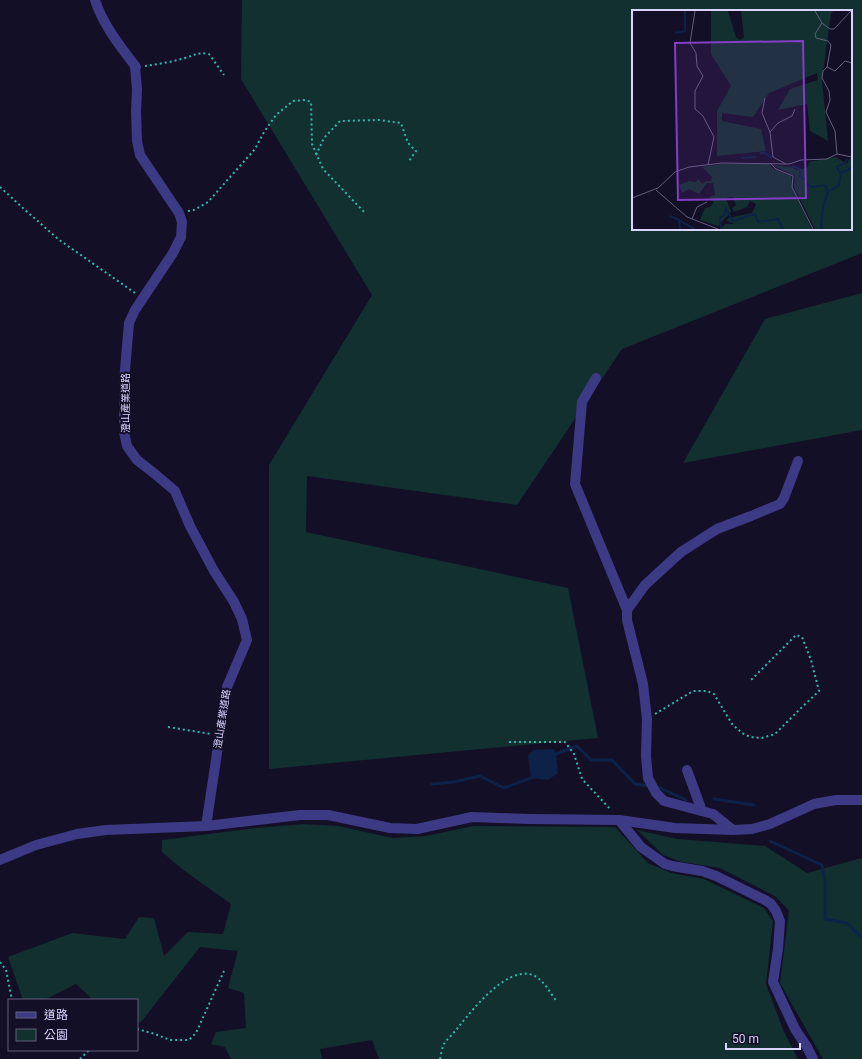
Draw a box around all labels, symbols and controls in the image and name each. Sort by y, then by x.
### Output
inset map [632,10,852,230]
street label: 澄山產業道路 [120,373,131,433]
street label: 澄山產業道路 [212,689,232,749]
legend [8,999,138,1051]
text: 道路 [44,1008,68,1022]
scale bar [726,1025,800,1051]
text: 公園 [44,1028,68,1042]
text: 50 m [732,1032,759,1046]

